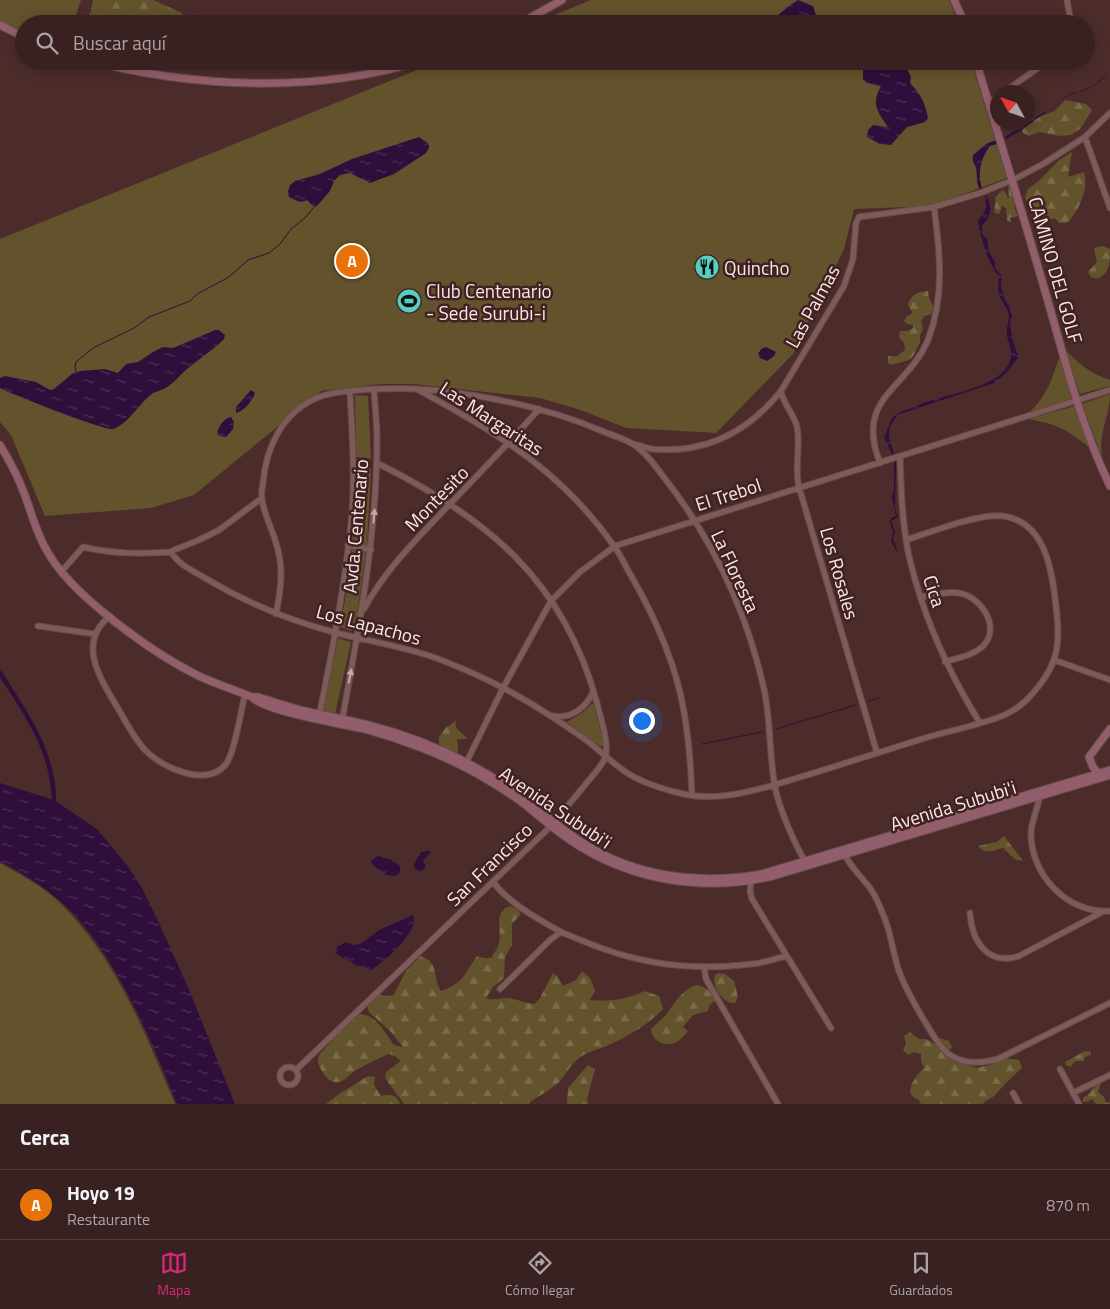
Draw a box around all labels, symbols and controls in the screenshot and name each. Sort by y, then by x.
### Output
search box [15,15,1095,70]
text: Buscar aquí [73,28,166,57]
icon: search [33,29,61,57]
north arrow [990,85,1035,130]
street label: CAMINO DEL GOLF [1021,193,1091,347]
pin: A [336,242,368,280]
place label: Quincho [724,253,790,282]
restaurant icon: Quincho [694,254,720,280]
street label: Las Palmas [777,259,847,353]
place label: Club Centenario - Sede Surubi-i [426,276,552,327]
sports icon: Club Centenario - Sede Surubi-i [396,288,422,314]
street label: Las Margaritas [434,374,550,463]
street label: Avda. Centenario [335,458,375,594]
street label: Montesito [397,458,475,538]
street label: El Trebol [691,470,765,518]
one-way arrow [370,507,378,523]
street label: Los Rosales [813,523,867,623]
street label: La Floresta [704,525,768,618]
street label: Cica [916,571,954,611]
street label: Los Lapachos [313,596,425,652]
one-way arrow [347,668,355,684]
your location [629,708,655,734]
street label: Avenida Sububi'i [494,759,618,855]
street label: Avenida Sububi'i [886,772,1020,838]
street label: San Francisco [440,816,538,912]
text: Cerca [20,1121,70,1153]
text: Hoyo 19 [67,1178,135,1207]
text: A [31,1193,41,1217]
text: 870 m [1046,1193,1090,1217]
text: Restaurante [67,1207,150,1231]
tab: Mapa [157,1249,190,1300]
tab: Cómo llegar [505,1249,575,1300]
tab: Guardados [889,1249,953,1300]

